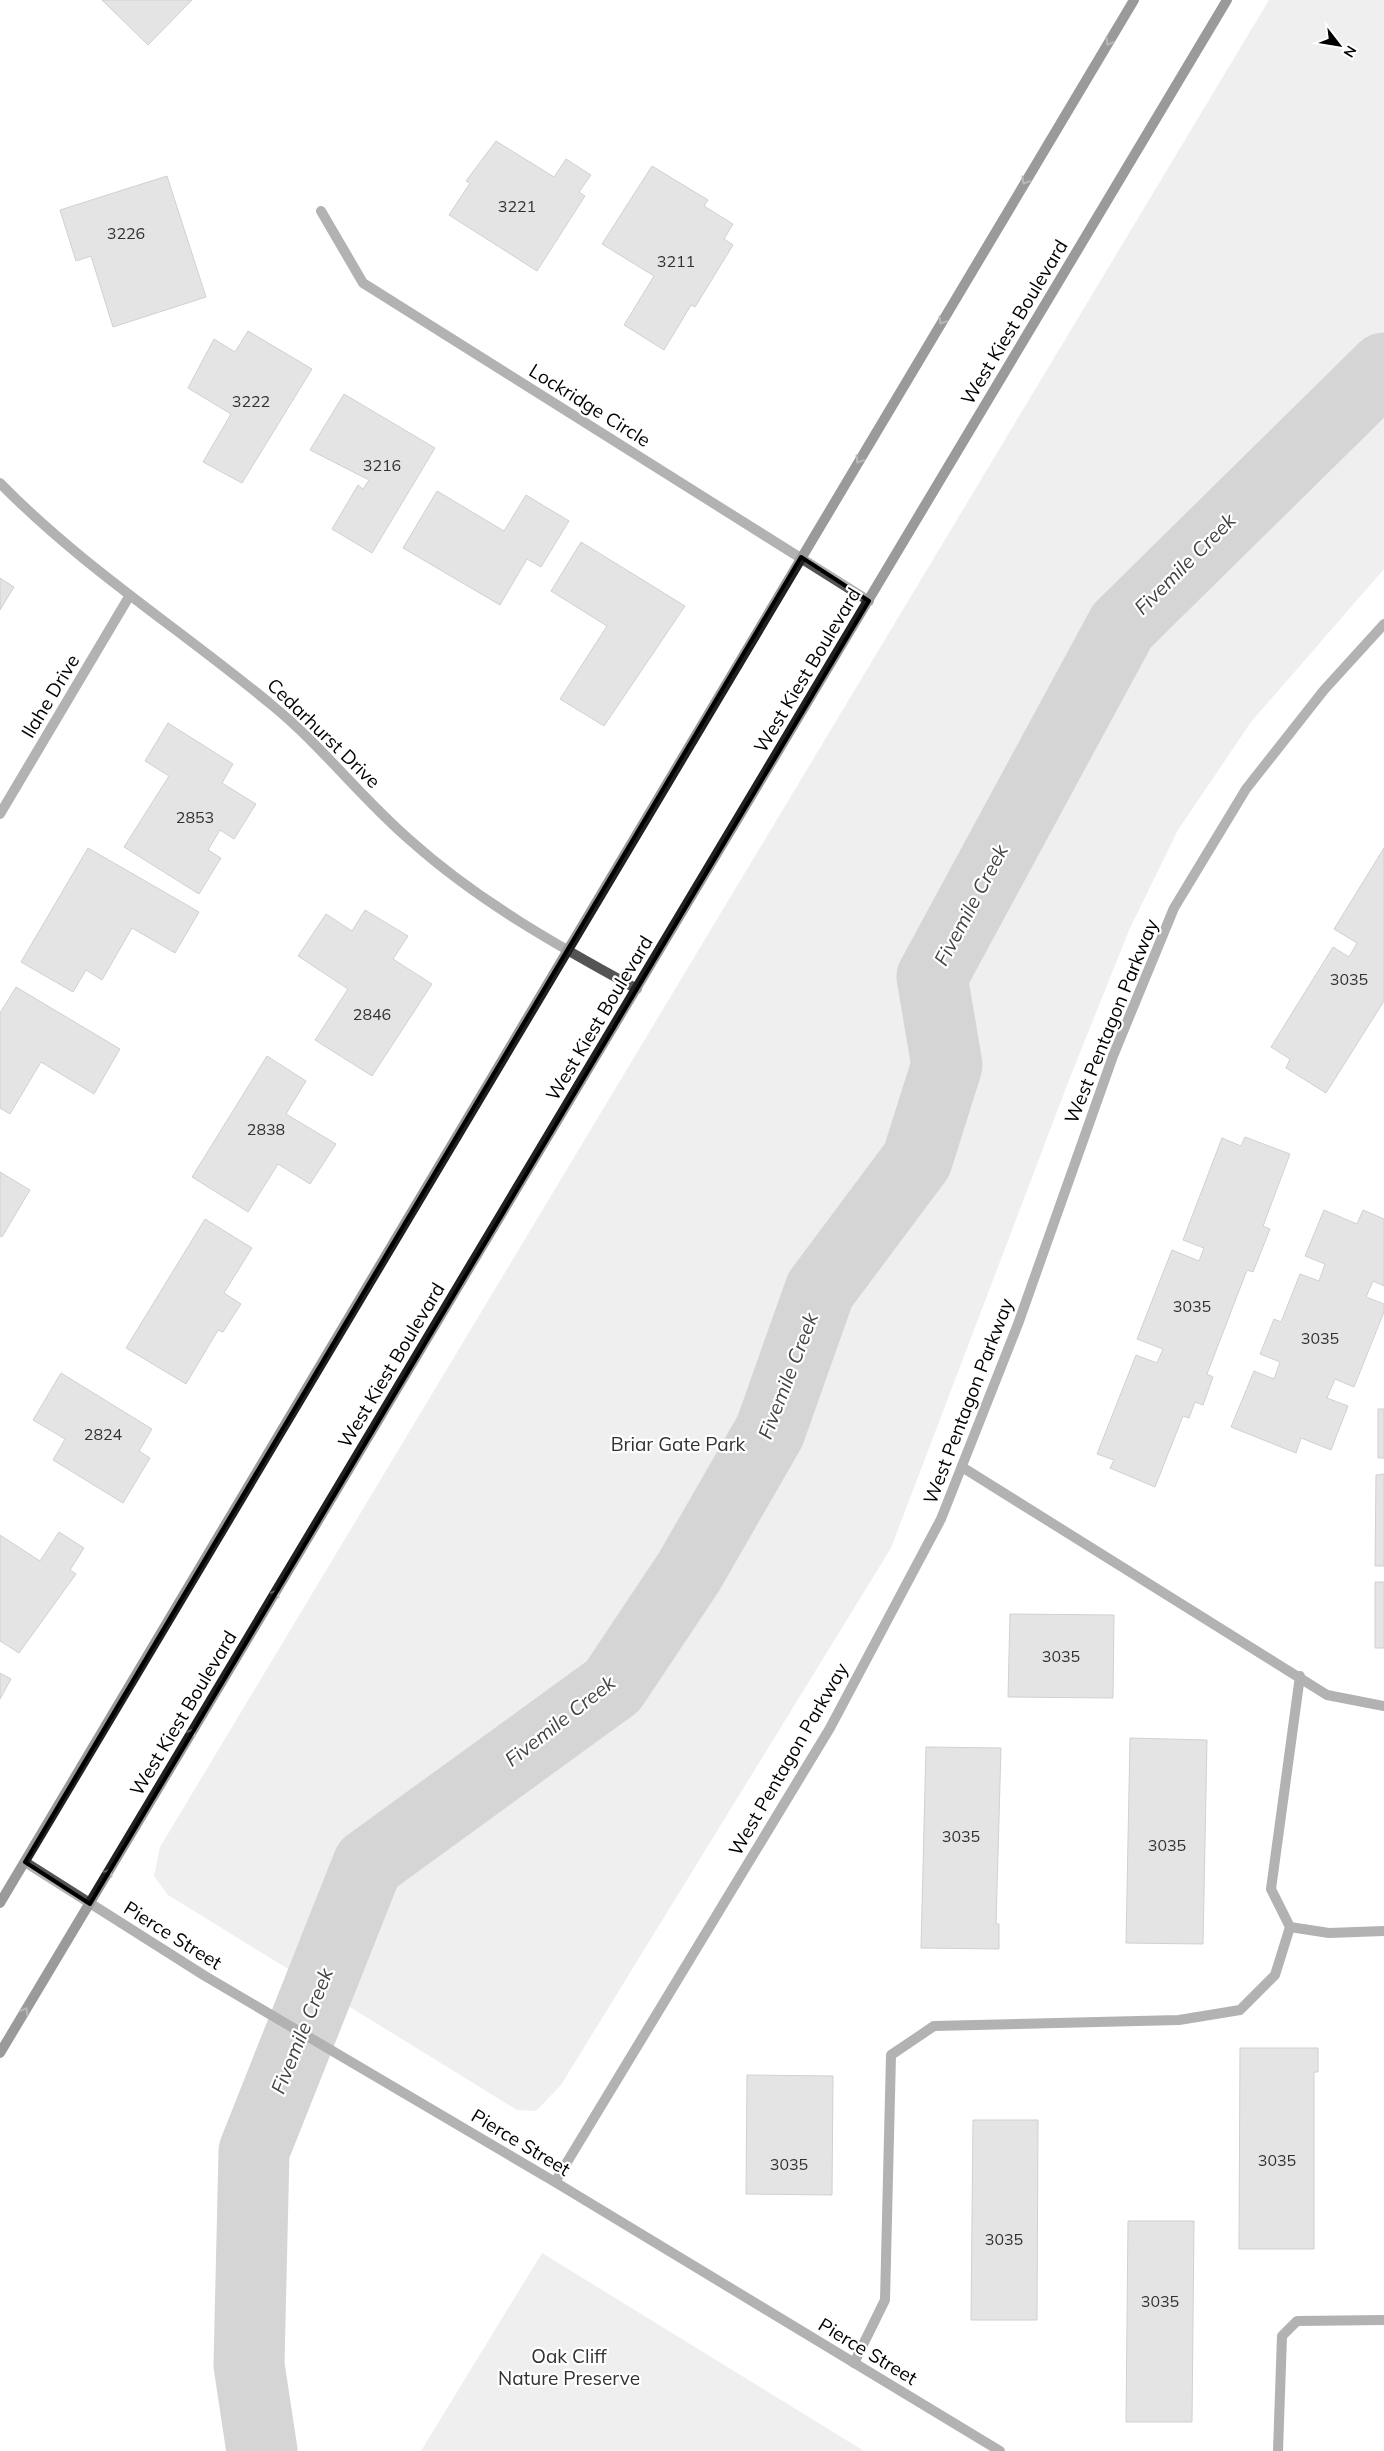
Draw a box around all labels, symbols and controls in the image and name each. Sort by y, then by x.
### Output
north arrow [1314,20,1364,70]
one-way arrow [1105,36,1115,45]
text: N [1340,43,1361,61]
one-way arrow [1022,176,1032,185]
house number: 3221 [498,196,536,216]
house number: 3226 [107,223,145,243]
street label: West Kiest Boulevard [955,235,1073,409]
house number: 3211 [657,251,695,271]
one-way arrow [939,315,949,324]
street label: Lockridge Circle [525,358,655,452]
house number: 3222 [232,391,270,411]
house number: 3216 [363,455,401,475]
one-way arrow [855,455,865,464]
water label: Fivemile Creek [1129,507,1241,620]
street label: West Kiest Boulevard [748,583,866,757]
street label: Ilahe Drive [16,650,84,742]
street label: Cedarhurst Drive [262,673,386,793]
house number: 2853 [176,807,214,827]
water label: Fivemile Creek [928,839,1013,970]
street label: West Pentagon Parkway [1059,915,1163,1127]
street label: West Kiest Boulevard [540,931,658,1105]
house number: 3035 [1330,969,1368,989]
house number: 2846 [353,1004,391,1024]
house number: 2838 [247,1119,285,1139]
street label: West Kiest Boulevard [332,1278,450,1452]
street label: West Pentagon Parkway [918,1295,1018,1507]
house number: 3035 [1173,1296,1211,1316]
water label: Fivemile Creek [752,1308,823,1443]
house number: 3035 [1301,1328,1339,1348]
house number: 2824 [84,1424,123,1444]
park label: Briar Gate Park [611,1432,746,1456]
one-way arrow [269,1590,279,1599]
street label: West Kiest Boulevard [124,1626,242,1800]
house number: 3035 [1042,1646,1080,1666]
street label: West Pentagon Parkway [723,1658,853,1860]
water label: Fivemile Creek [499,1669,621,1772]
one-way arrow [186,1729,196,1738]
house number: 3035 [942,1826,980,1846]
house number: 3035 [1148,1835,1186,1855]
one-way arrow [102,1868,112,1877]
street label: Pierce Street [120,1895,227,1975]
water label: Fivemile Creek [265,1964,338,2097]
one-way arrow [19,2008,29,2017]
street label: Pierce Street [467,2103,575,2181]
house number: 3035 [1258,2150,1296,2170]
house number: 3035 [770,2154,808,2174]
house number: 3035 [985,2229,1023,2249]
house number: 3035 [1141,2291,1179,2311]
street label: Pierce Street [814,2312,922,2390]
park label: Oak Cliff Nature Preserve [498,2344,640,2390]

